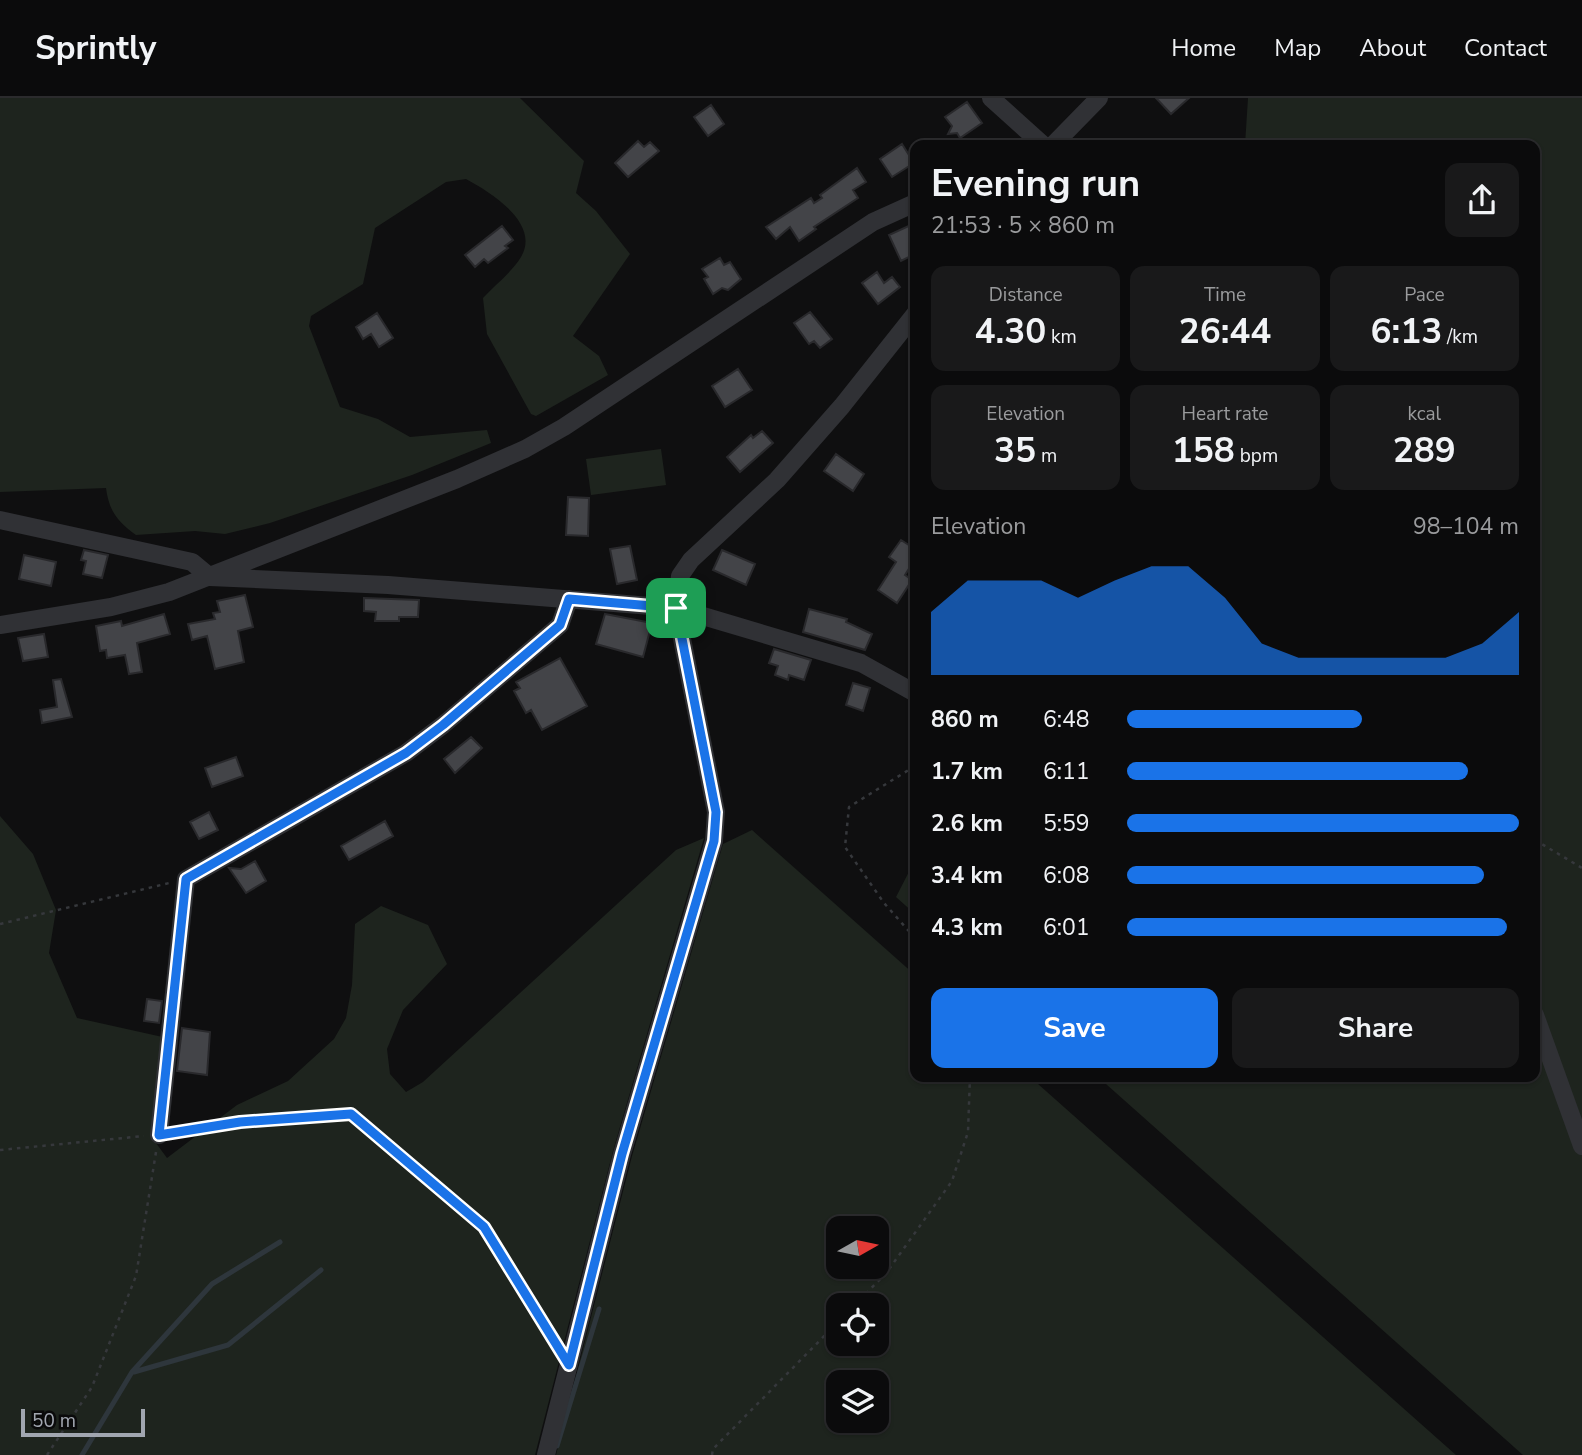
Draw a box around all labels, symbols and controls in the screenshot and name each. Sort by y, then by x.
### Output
text: Sprintly [35,26,156,71]
text: Home [1171,32,1236,64]
text: Map [1274,32,1321,64]
text: About [1359,32,1426,64]
text: Contact [1464,32,1547,64]
text: Evening run [931,158,1140,209]
button: share [1445,163,1519,237]
text: 21:53 · 5 × 860 m [931,210,1115,241]
text: Distance [989,282,1063,308]
text: Time [1204,282,1246,308]
text: Pace [1404,282,1445,308]
text: 4.30 [974,308,1046,355]
text: 26:44 [1179,308,1271,355]
text: 6:13 [1370,308,1442,355]
text: km [1046,324,1077,350]
text: /km [1442,324,1478,350]
text: Elevation [986,401,1065,427]
text: Heart rate [1182,401,1268,427]
text: kcal [1407,401,1441,427]
text: 35 [994,427,1036,474]
text: 158 [1172,427,1235,474]
text: 289 [1393,427,1456,474]
text: m [1036,443,1057,469]
text: bpm [1235,443,1278,469]
text: Elevation [931,511,1026,542]
text: 98–104 m [1413,511,1519,542]
pin [646,578,706,638]
icon: arrive [657,589,695,627]
text: 860 m [931,704,999,735]
text: 6:48 [1043,704,1090,735]
text: 1.7 km [931,756,1003,787]
text: 6:11 [1043,756,1090,787]
text: 2.6 km [931,808,1003,839]
text: 5:59 [1043,808,1090,839]
text: 3.4 km [931,860,1003,891]
text: 6:08 [1043,860,1090,891]
text: 4.3 km [931,912,1003,943]
text: 6:01 [1043,912,1090,943]
button: Save [931,988,1218,1068]
button: Share [1232,988,1519,1068]
north arrow [826,1216,889,1279]
map controls [826,1216,889,1433]
button: locate [826,1293,889,1356]
button: layers [826,1370,889,1433]
scale bar [21,1406,145,1438]
text: 50 m [32,1408,76,1434]

